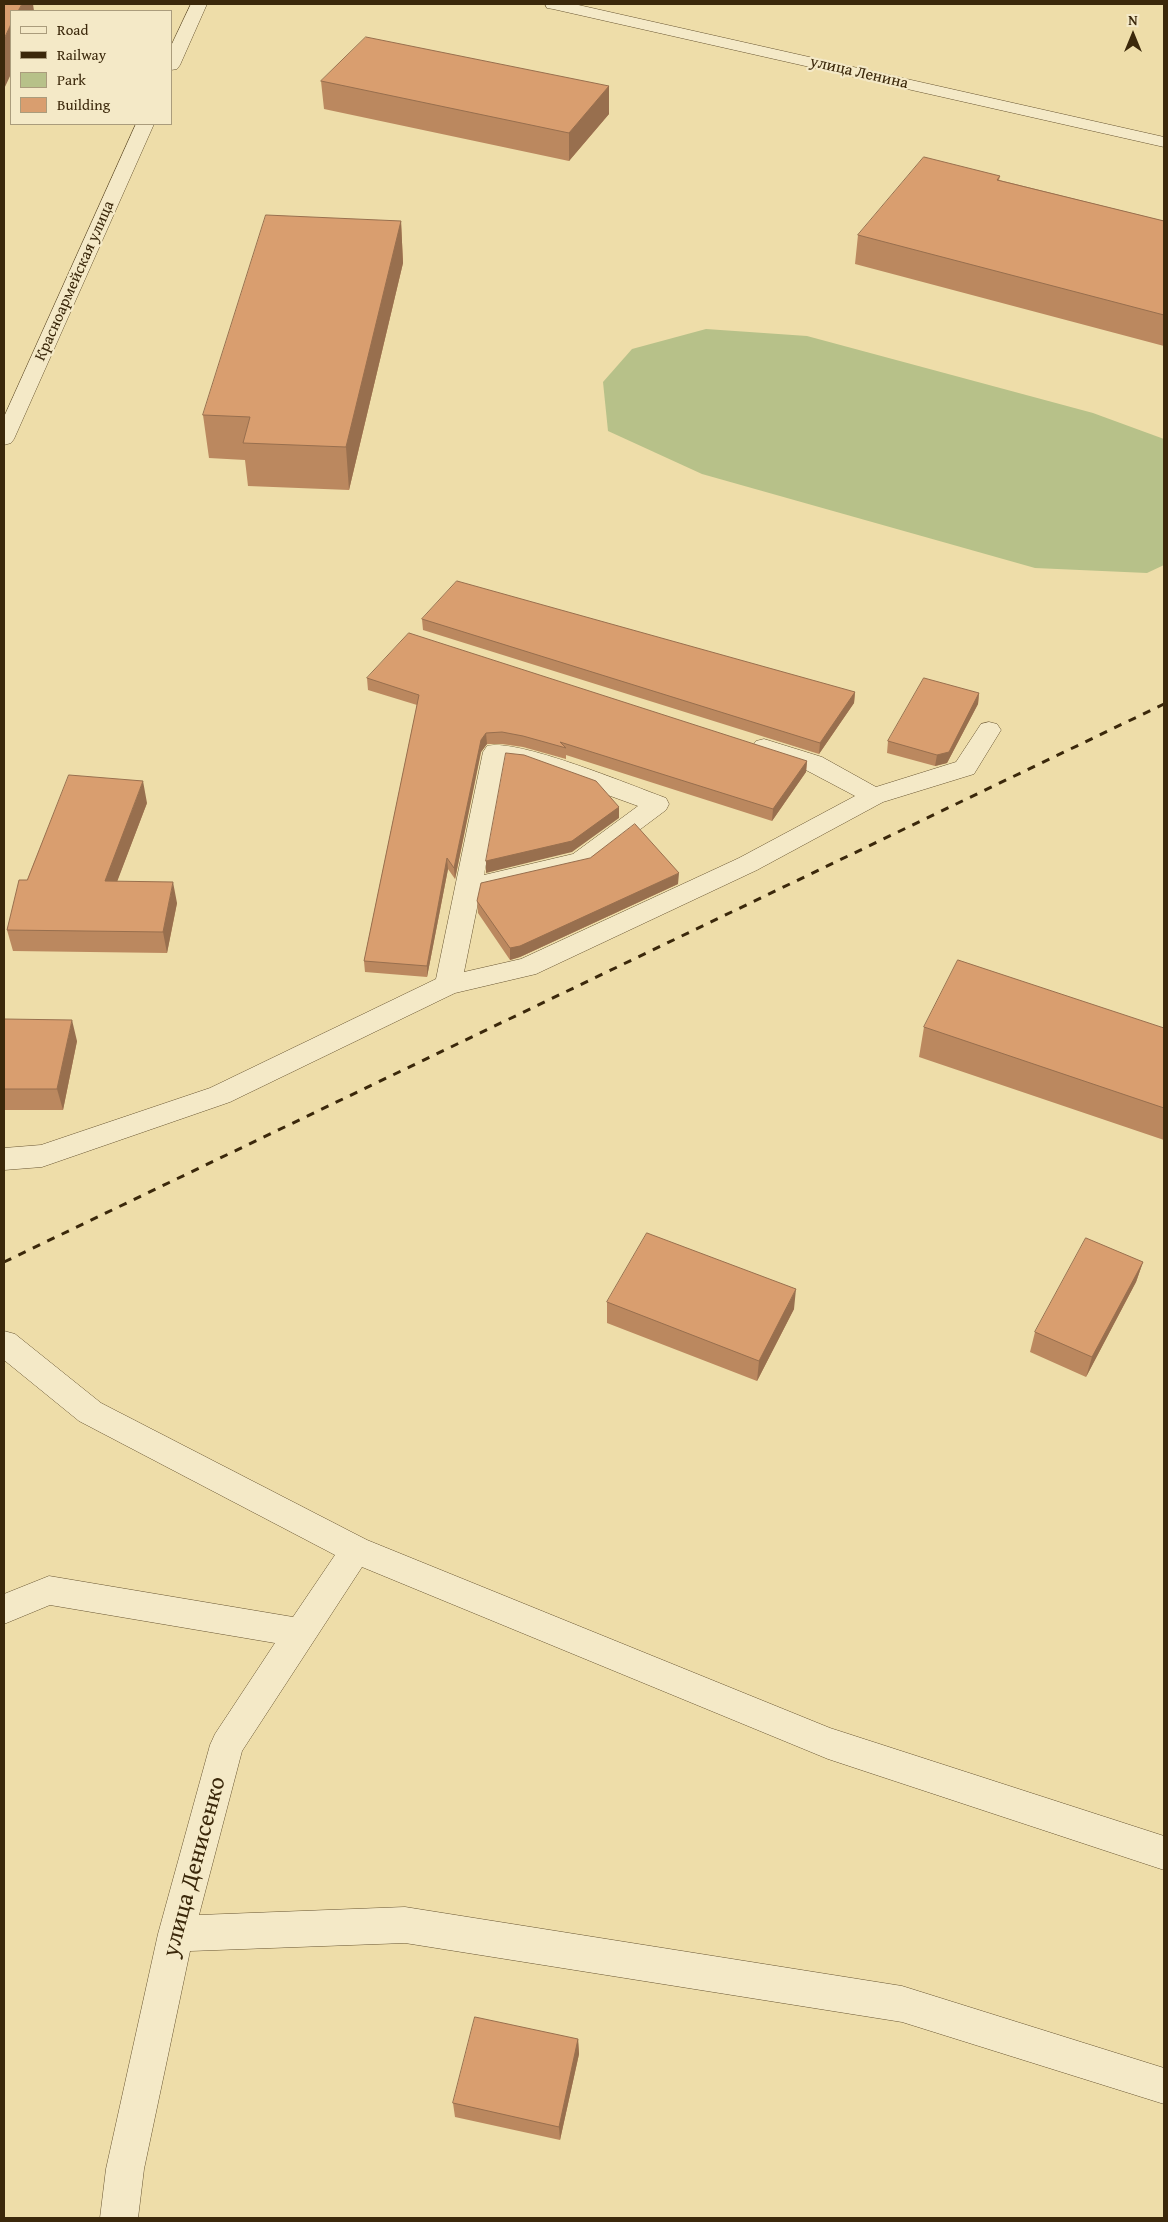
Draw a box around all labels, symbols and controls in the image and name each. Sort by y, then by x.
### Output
legend [10,10,172,125]
north arrow [1108,10,1158,60]
text: N [1128,10,1138,30]
text: Road [57,19,88,40]
text: Railway [57,44,106,65]
street label: улица Ленина [808,52,910,94]
text: Park [57,69,86,90]
text: Building [57,94,110,115]
street label: Красноармейская улица [31,198,119,364]
street label: улица Денисенко [157,1774,233,1960]

